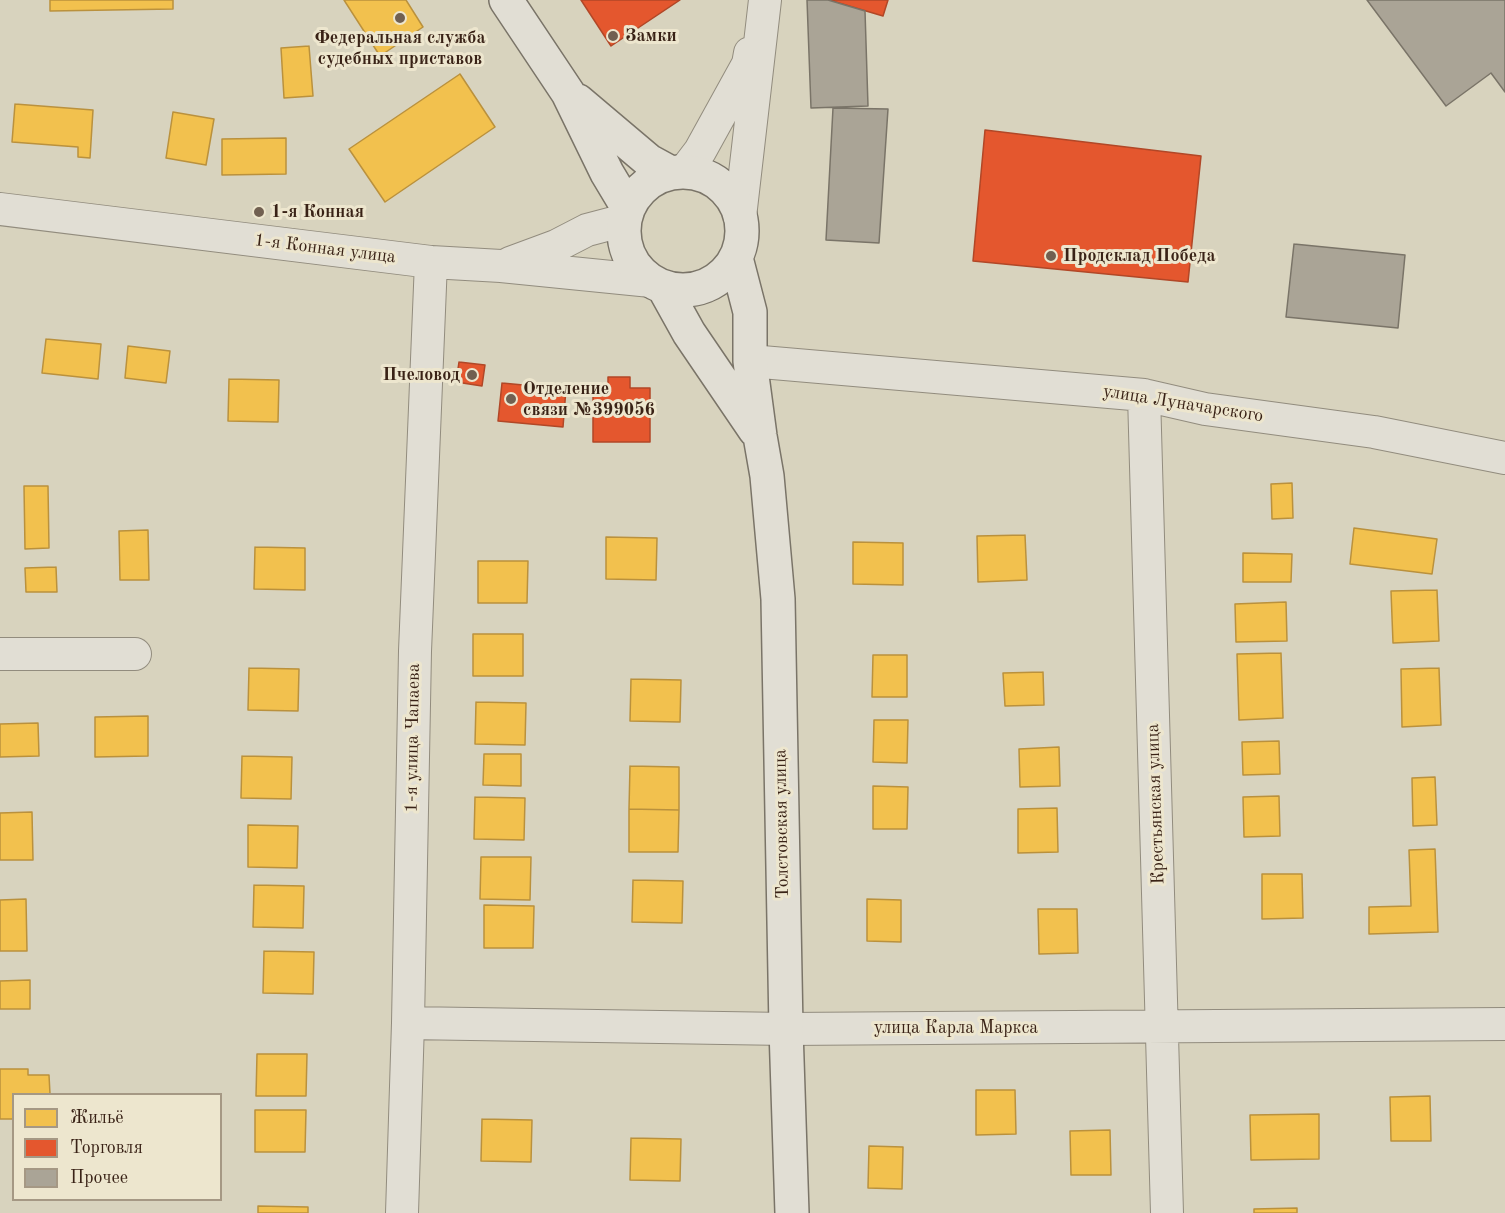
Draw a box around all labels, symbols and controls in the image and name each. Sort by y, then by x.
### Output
marker: Федеральная служба судебных приставов [393,11,407,25]
place label: Замки [625,25,677,47]
place label: Федеральная служба судебных приставов [314,27,486,70]
marker: Замки [606,29,620,43]
place label: 1-я Конная [271,201,364,223]
marker: 1-я Конная [252,205,266,219]
street label: 1-я Конная улица [253,230,397,268]
place label: Продсклад Победа [1063,245,1216,267]
marker: Продсклад Победа [1044,249,1058,263]
place label: Пчеловод [382,364,460,386]
marker: Пчеловод [465,368,479,382]
place label: Отделение связи №399056 [523,378,655,420]
street label: улица Луначарского [1101,381,1265,427]
marker: Отделение связи №399056 [504,392,518,406]
street label: 1-я улица Чапаева [401,663,425,813]
street label: Крестьянская улица [1142,723,1170,885]
street label: Толстовская улица [770,749,794,899]
street label: улица Карла Маркса [874,1017,1038,1039]
legend [12,1093,222,1201]
text: Жильё [70,1109,124,1127]
text: Торговля [70,1139,143,1157]
text: Прочее [70,1169,128,1187]

